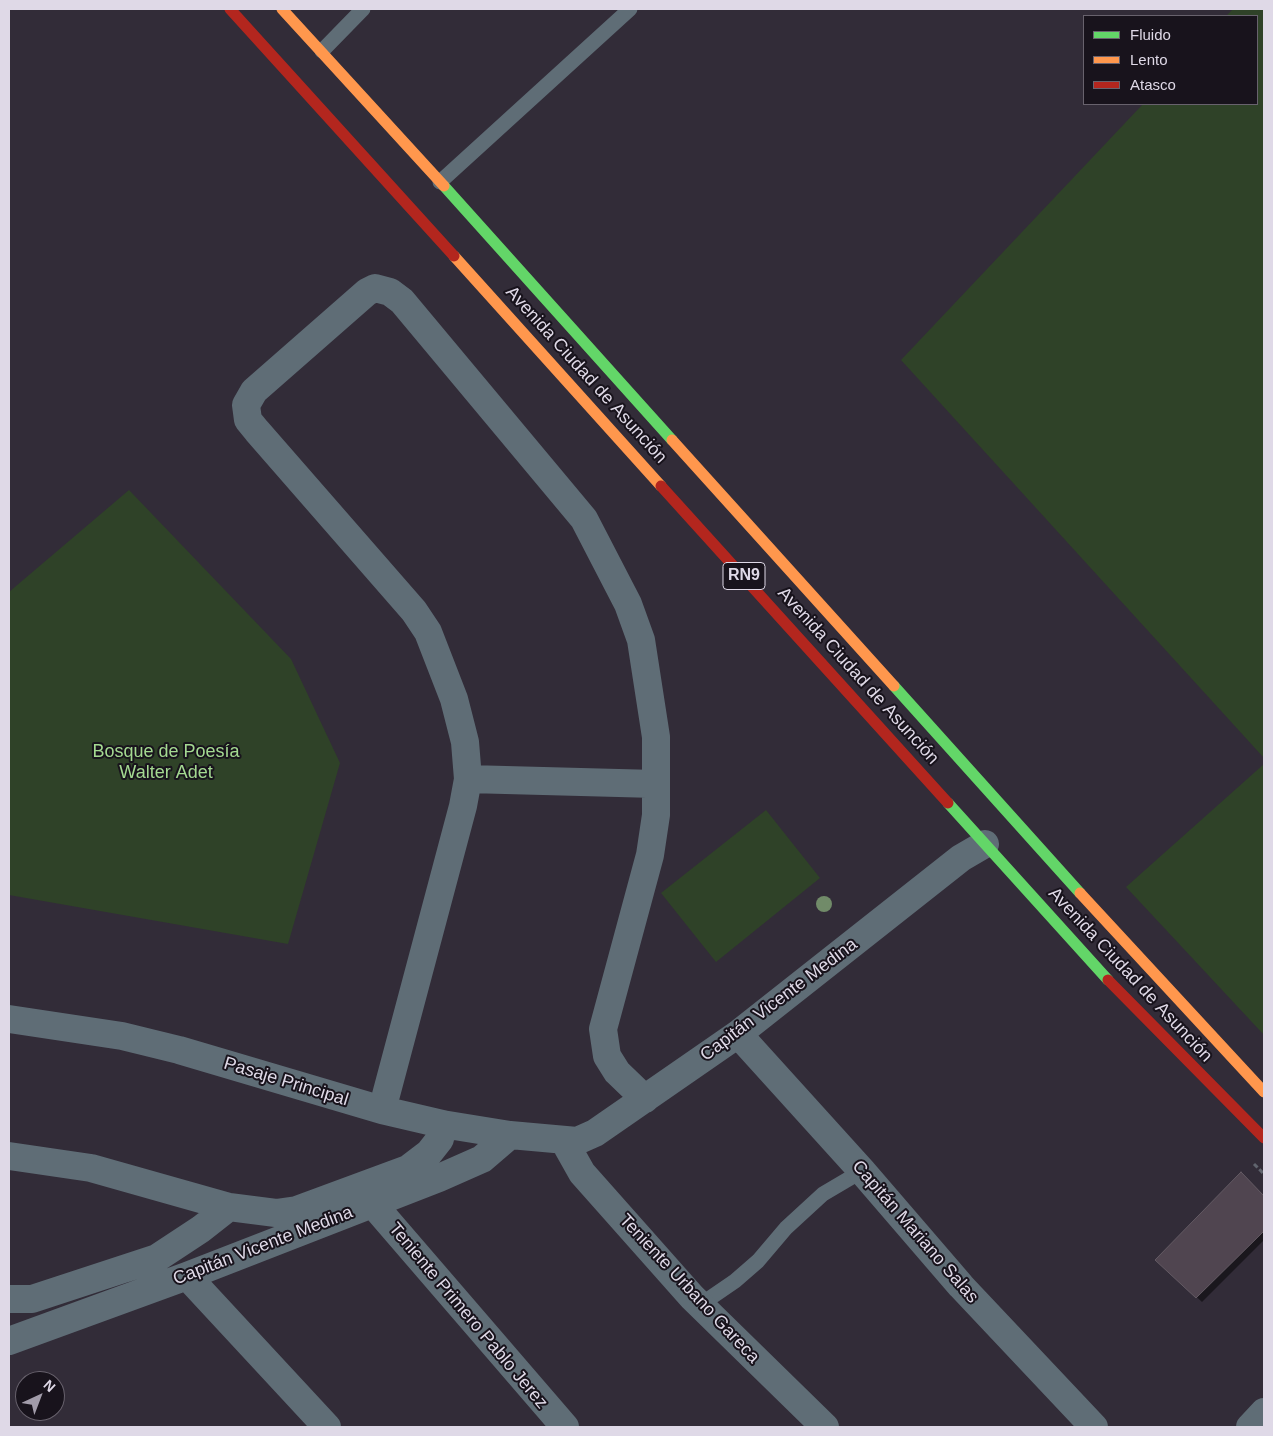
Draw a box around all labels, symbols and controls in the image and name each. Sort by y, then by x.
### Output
legend [1083,15,1258,105]
text: Fluido [1130,26,1171,43]
text: Lento [1130,51,1168,68]
text: Atasco [1130,76,1176,93]
street label: Avenida Ciudad de Asunción [501,282,671,468]
road number: RN9 [723,562,765,590]
street label: Avenida Ciudad de Asunción [773,583,943,769]
park label: Bosque de Poesía Walter Adet [92,741,240,784]
street label: Avenida Ciudad de Asunción [1043,883,1217,1067]
street label: Capitán Vicente Medina [696,934,862,1066]
street label: Pasaje Principal [221,1053,351,1111]
street label: Capitán Mariano Salas [847,1156,983,1308]
street label: Capitán Vicente Medina [170,1202,356,1290]
street label: Teniente Urbano Gareca [614,1210,764,1368]
street label: Teniente Primero Pablo Jerez [384,1219,552,1413]
north arrow [15,1371,65,1421]
text: N [40,1376,59,1395]

